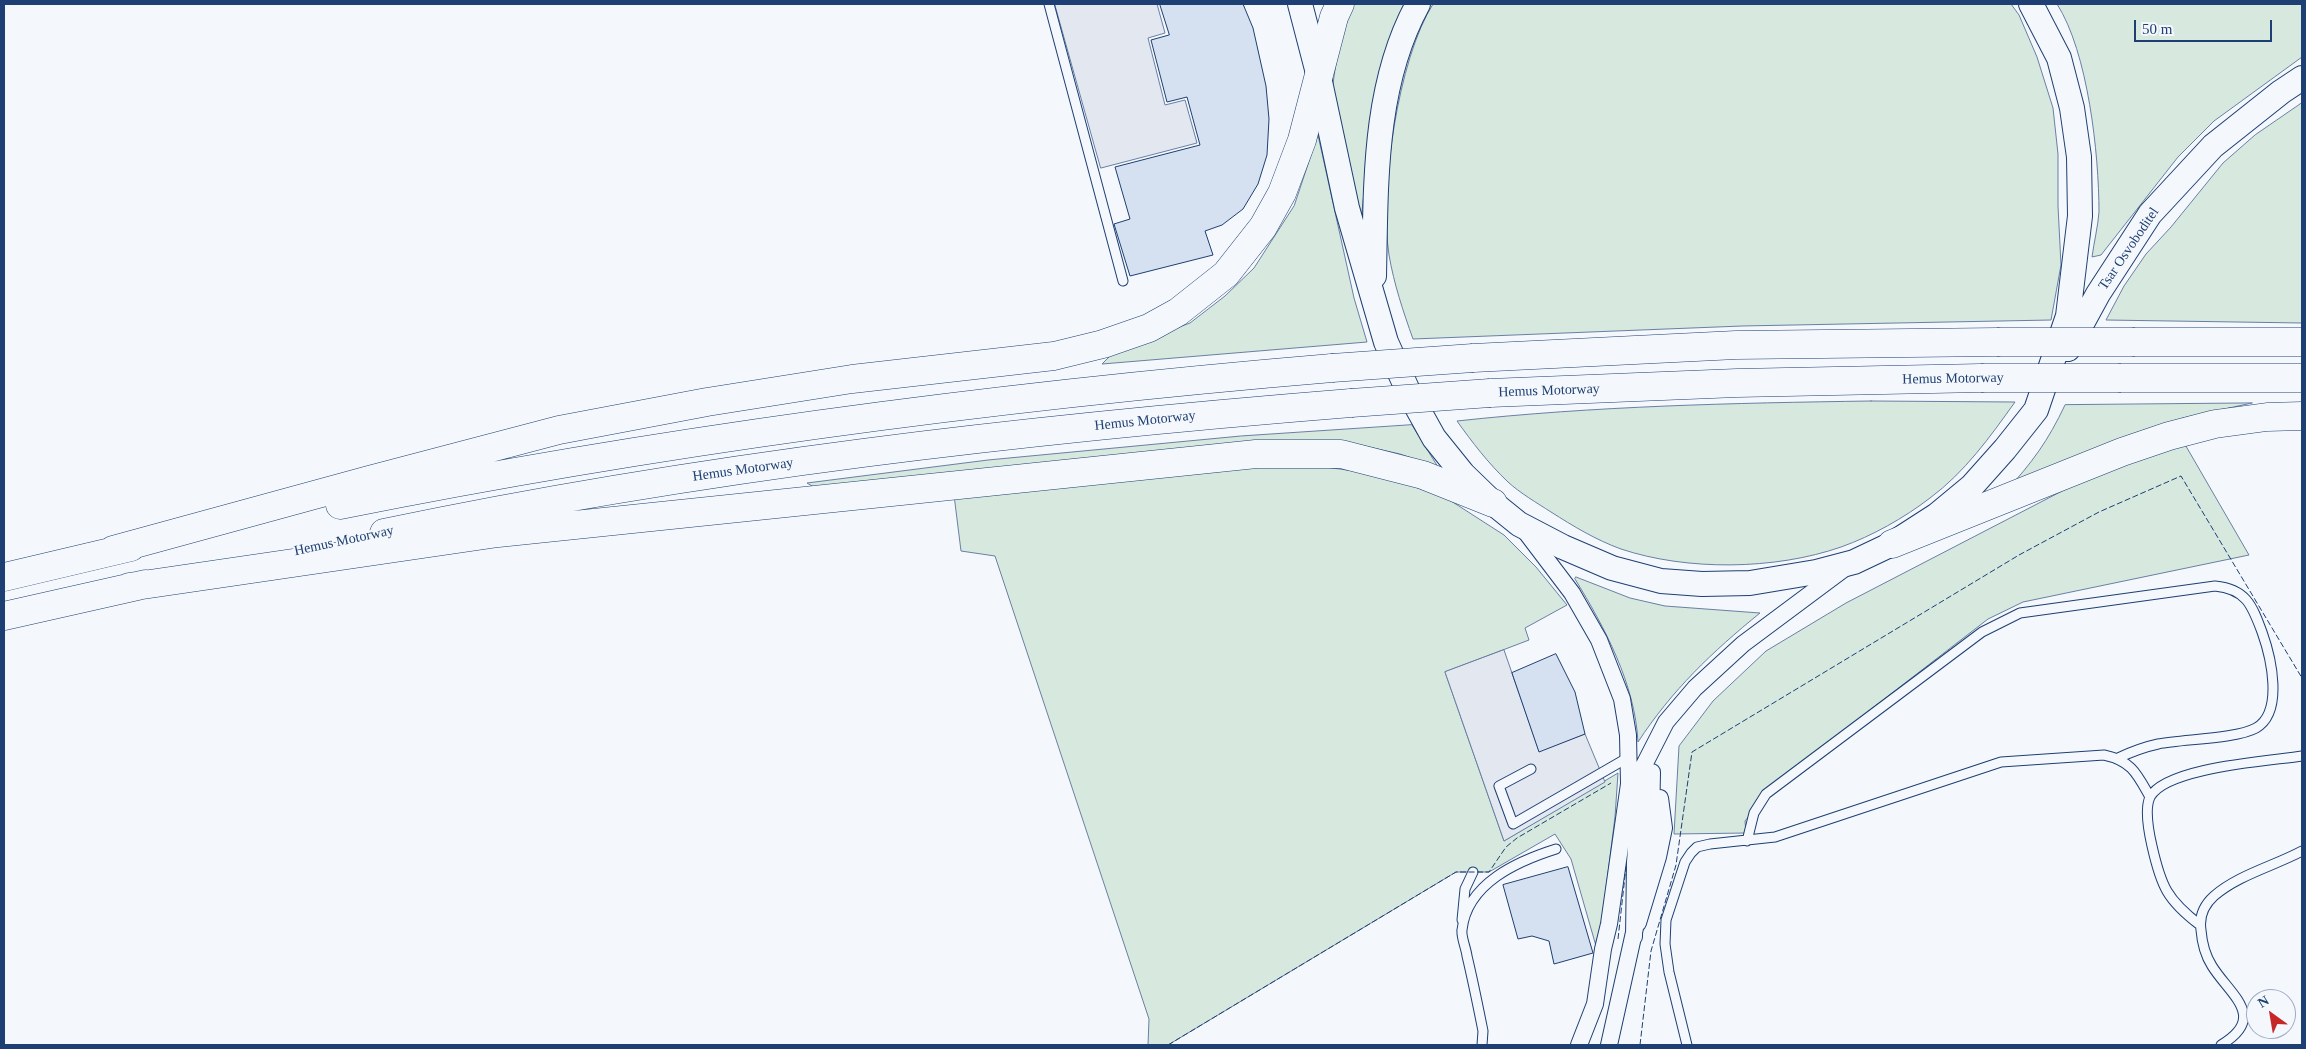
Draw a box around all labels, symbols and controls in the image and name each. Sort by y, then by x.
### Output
scale bar [2136,10,2274,42]
text: 50 m [2142,21,2172,37]
street label: Tsar Osvoboditel [2095,205,2163,293]
street label: Hemus Motorway [1902,370,2004,388]
street label: Hemus Motorway [1498,381,1600,401]
street label: Hemus Motorway [1094,407,1196,435]
street label: Hemus Motorway [692,455,794,485]
street label: Hemus Motorway [293,522,395,560]
north arrow [2246,989,2296,1039]
text: N [2255,993,2272,1011]

